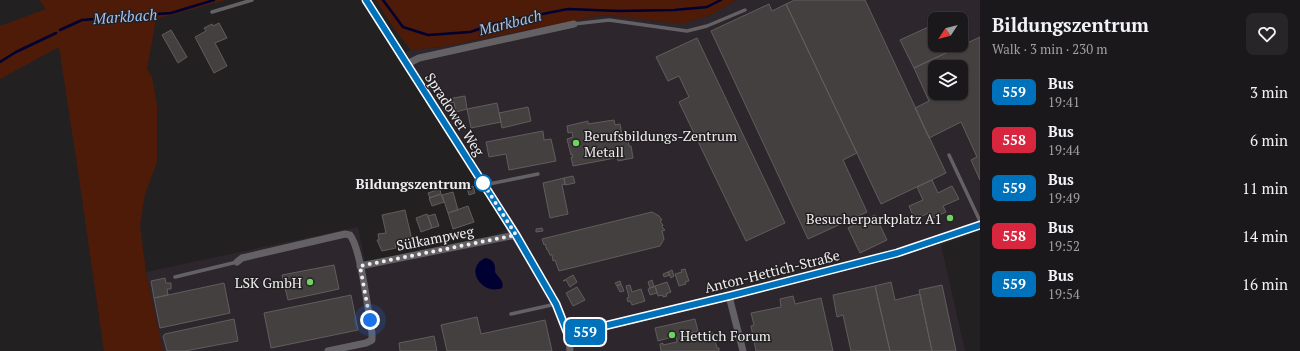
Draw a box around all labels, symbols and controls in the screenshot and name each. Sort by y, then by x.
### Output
water label: Markbach [91,4,158,28]
water label: Markbach [475,5,544,40]
north arrow [928,12,968,52]
map controls [928,12,968,100]
text: Bildungszentrum [992,12,1149,37]
button: heart [1246,13,1288,55]
text: Walk · 3 min · 230 m [992,40,1107,58]
button: layers [928,60,968,100]
street label: Spradower Weg [421,69,489,160]
text: Bus [1048,73,1074,93]
text: 559 [1002,82,1026,101]
text: 3 min [1250,82,1288,102]
text: 19:41 [1048,93,1080,111]
text: Bus [1048,121,1074,141]
place label: Berufsbildungs-Zentrum Metall [584,126,737,161]
text: 558 [1002,130,1026,149]
text: 6 min [1250,130,1288,150]
marker: Berufsbildungs-Zentrum Metall [571,138,581,148]
text: 19:44 [1048,141,1080,159]
text: Bus [1048,169,1074,189]
place label: Bildungszentrum [355,174,471,193]
marker: Bildungszentrum [474,174,492,192]
text: 559 [1002,178,1026,197]
text: 11 min [1242,178,1288,198]
text: 19:49 [1048,189,1080,207]
place label: Besucherparkplatz A1 [806,209,942,228]
marker: Besucherparkplatz A1 [945,213,955,223]
text: Bus [1048,217,1074,237]
street label: Sülkampweg [395,221,476,255]
text: 558 [1002,226,1026,245]
text: 14 min [1242,226,1288,246]
text: 19:52 [1048,237,1080,255]
street label: Anton-Hettich-Straße [702,245,842,297]
text: Bus [1048,265,1074,285]
place label: LSK GmbH [235,273,302,292]
text: 559 [1002,274,1026,293]
text: 16 min [1242,274,1288,294]
marker: LSK GmbH [305,277,315,287]
text: 19:54 [1048,285,1080,303]
your location [360,310,380,330]
line badge: 559 [562,319,608,345]
text: 559 [573,322,597,341]
place label: Hettich Forum [680,326,771,345]
marker: Hettich Forum [667,330,677,340]

